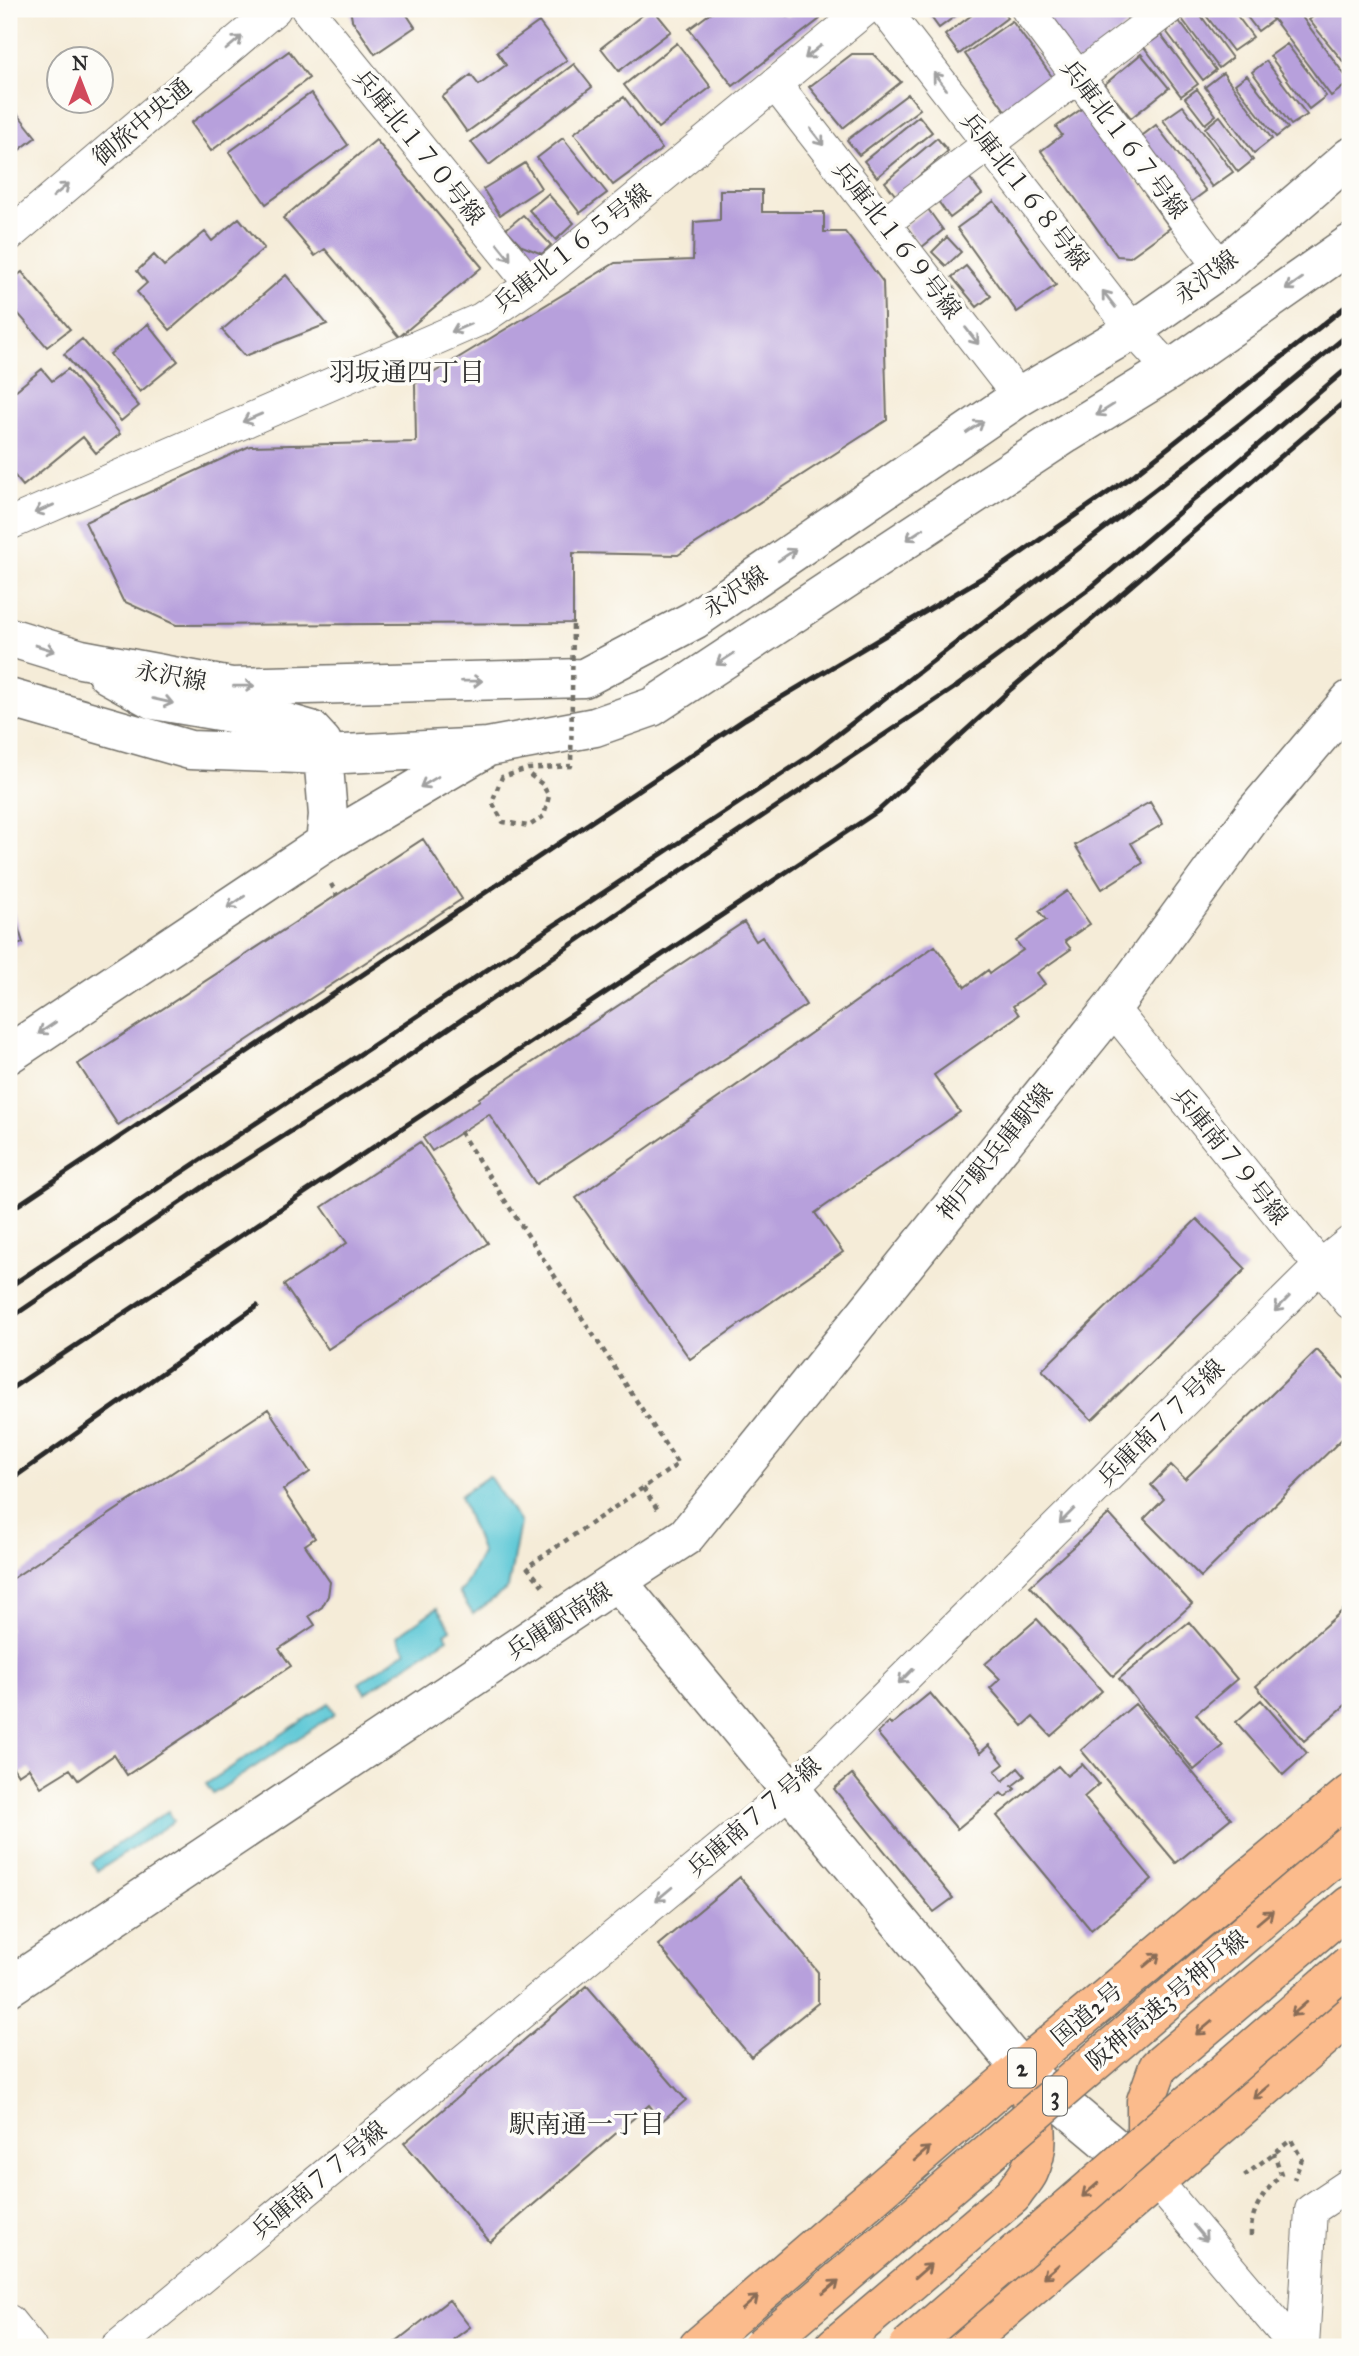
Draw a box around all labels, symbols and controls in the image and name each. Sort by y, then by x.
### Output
one-way arrow [225,36,243,51]
one-way arrow [804,44,822,60]
north arrow [46,46,116,116]
text: N [72,52,88,75]
street label: 兵庫北１６７号線 [1054,53,1194,225]
street label: 兵庫北１７０号線 [347,63,491,231]
street label: 御旅中央通 [86,72,198,172]
one-way arrow [932,72,947,90]
street label: 兵庫北１６８号線 [954,106,1096,276]
one-way arrow [809,128,824,146]
street label: 兵庫北１６９号線 [826,155,968,325]
street label: 兵庫北１６５号線 [487,177,657,319]
one-way arrow [51,183,69,198]
one-way arrow [496,243,512,261]
street label: 永沢線 [1168,243,1244,311]
one-way arrow [1285,277,1305,291]
one-way arrow [1102,290,1117,309]
one-way arrow [451,322,472,335]
one-way arrow [964,326,979,345]
district label: 羽坂通四丁目 [329,356,485,388]
one-way arrow [1096,403,1116,417]
one-way arrow [242,412,264,425]
one-way arrow [965,420,984,434]
one-way arrow [33,503,55,516]
one-way arrow [905,527,925,541]
one-way arrow [777,548,796,563]
street label: 永沢線 [697,559,773,625]
one-way arrow [33,643,55,655]
one-way arrow [716,652,735,667]
street label: 永沢線 [133,655,209,697]
one-way arrow [460,674,483,687]
one-way arrow [233,680,256,693]
one-way arrow [151,695,174,708]
one-way arrow [419,775,439,789]
one-way arrow [227,895,246,909]
one-way arrow [38,1021,57,1036]
street label: 神戸駅兵庫駅線 [930,1077,1060,1227]
street label: 兵庫南７９号線 [1165,1081,1295,1231]
one-way arrow [1273,1296,1290,1313]
street label: 兵庫南７７号線 [1091,1353,1231,1493]
one-way arrow [1059,1507,1076,1524]
street label: 兵庫駅南線 [501,1576,617,1666]
one-way arrow [897,1667,914,1684]
street label: 兵庫南７７号線 [681,1751,827,1883]
one-way arrow [656,1886,674,1902]
one-way arrow [1256,1909,1274,1925]
street label: 阪神高速3号神戸線 [1080,1924,1254,2076]
one-way arrow [1143,1952,1161,1968]
street label: 国道2号 [1045,1976,1129,2052]
one-way arrow [1290,2001,1308,2017]
one-way arrow [1196,2020,1214,2036]
road number: 2 [1008,2048,1036,2088]
road number: 3 [1043,2076,1067,2116]
one-way arrow [1252,2084,1270,2100]
district label: 駅南通一丁目 [509,2108,665,2140]
street label: 兵庫南７７号線 [245,2115,393,2245]
one-way arrow [913,2146,931,2162]
one-way arrow [1081,2182,1099,2198]
one-way arrow [1192,2224,1208,2242]
one-way arrow [914,2263,932,2279]
one-way arrow [1042,2263,1060,2279]
one-way arrow [822,2279,840,2295]
one-way arrow [741,2295,759,2311]

